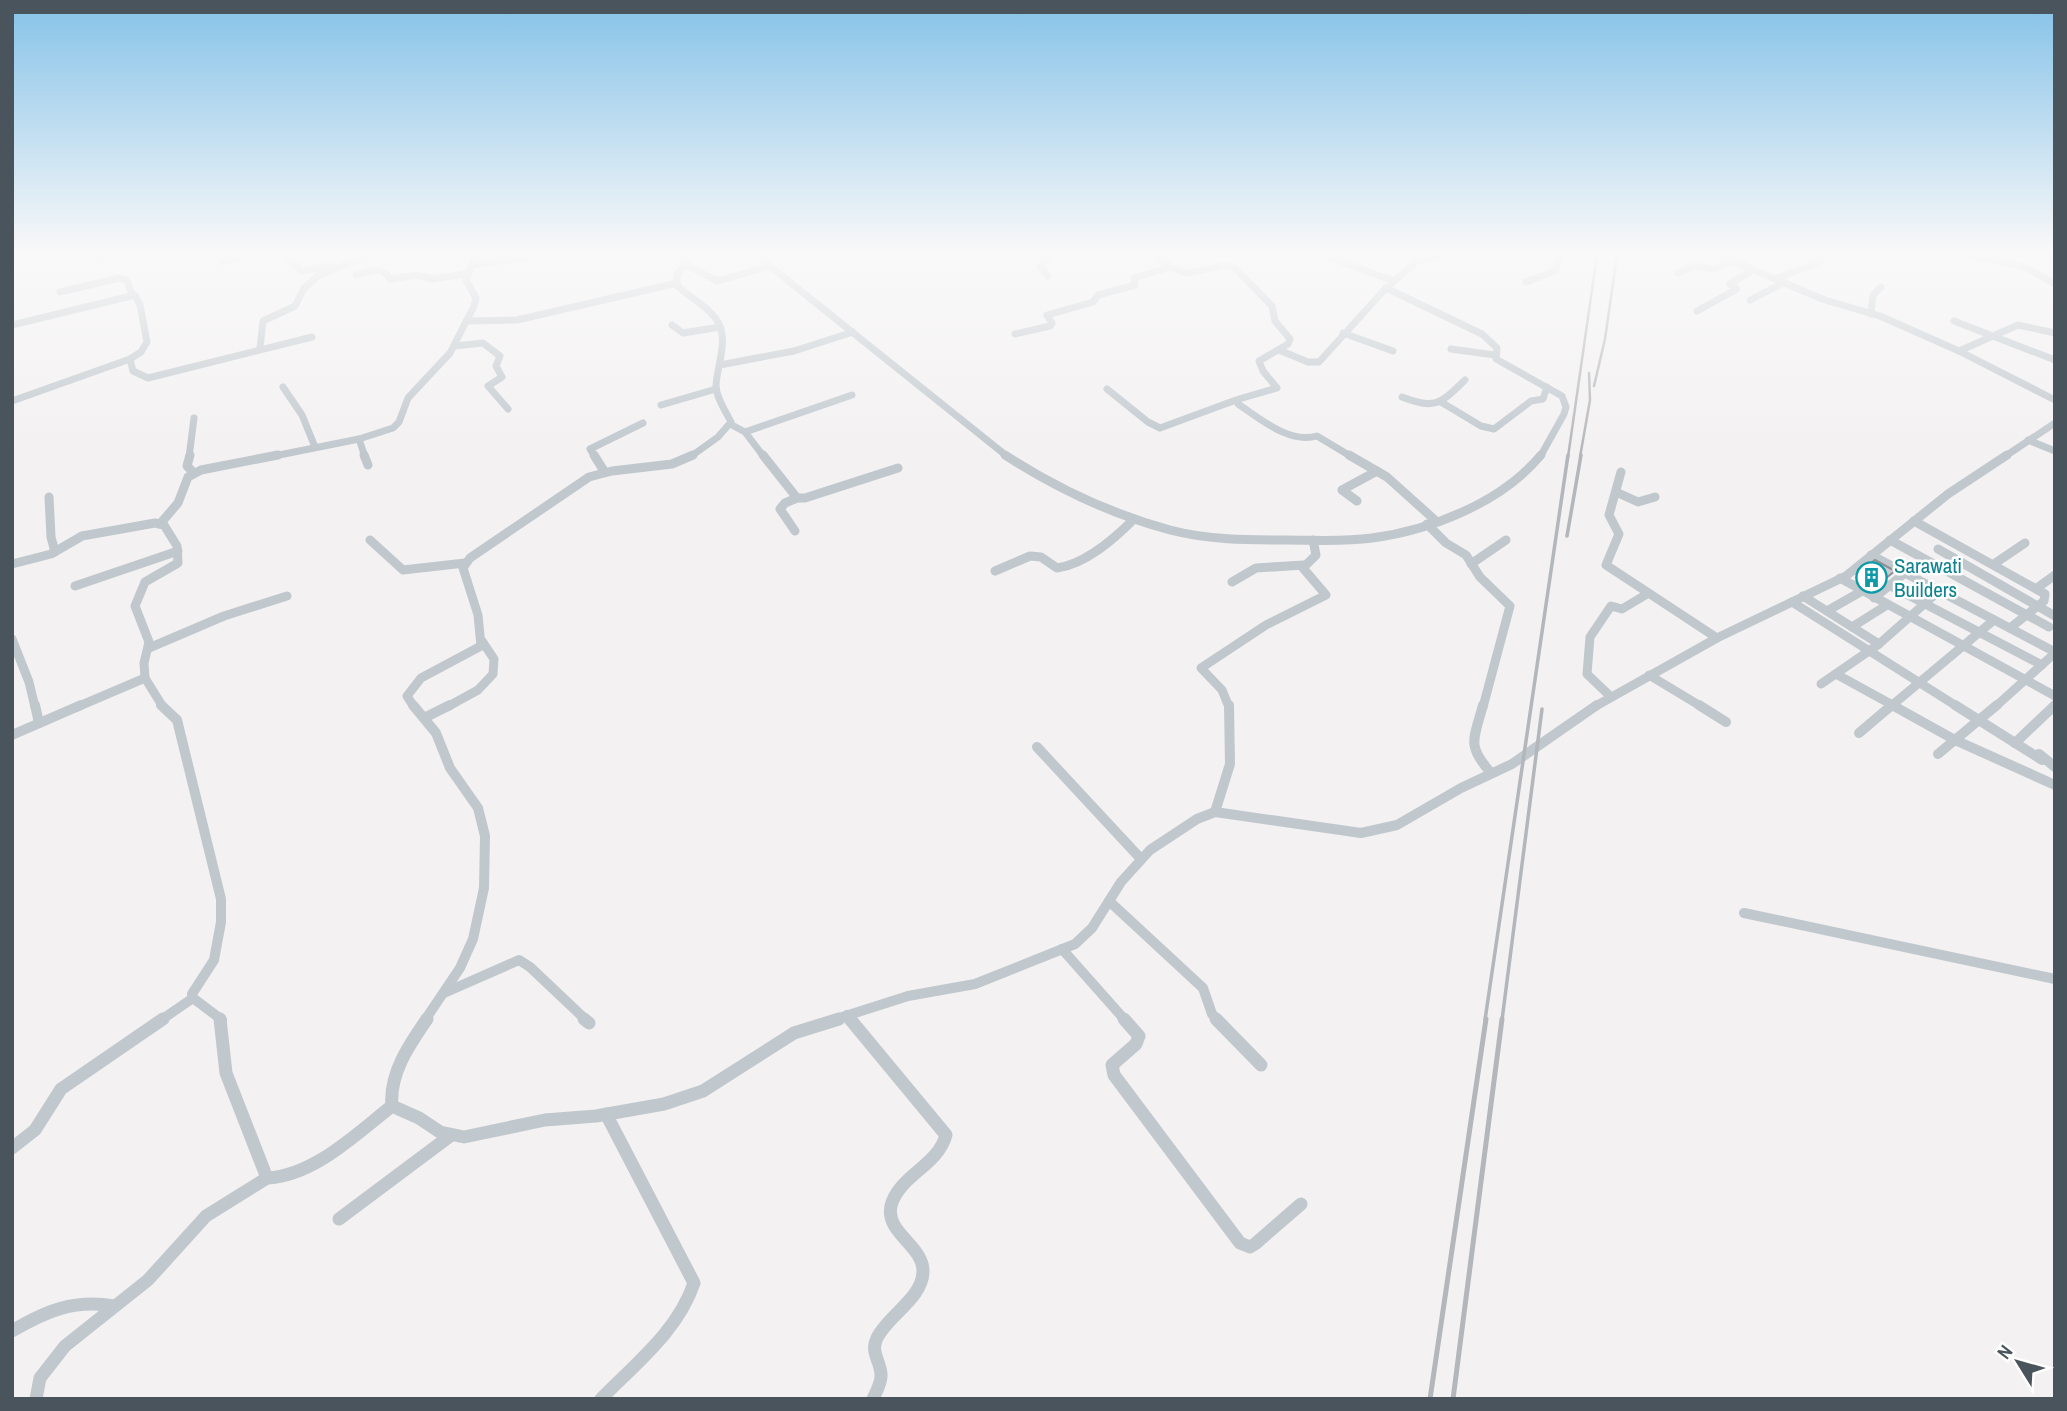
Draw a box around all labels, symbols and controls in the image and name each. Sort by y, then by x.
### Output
place label: Sarawati Builders [1894,551,1962,604]
building icon: Sarawati Builders [1854,560,1888,594]
north arrow [1983,1327,2053,1397]
text: N [1991,1339,2018,1364]

